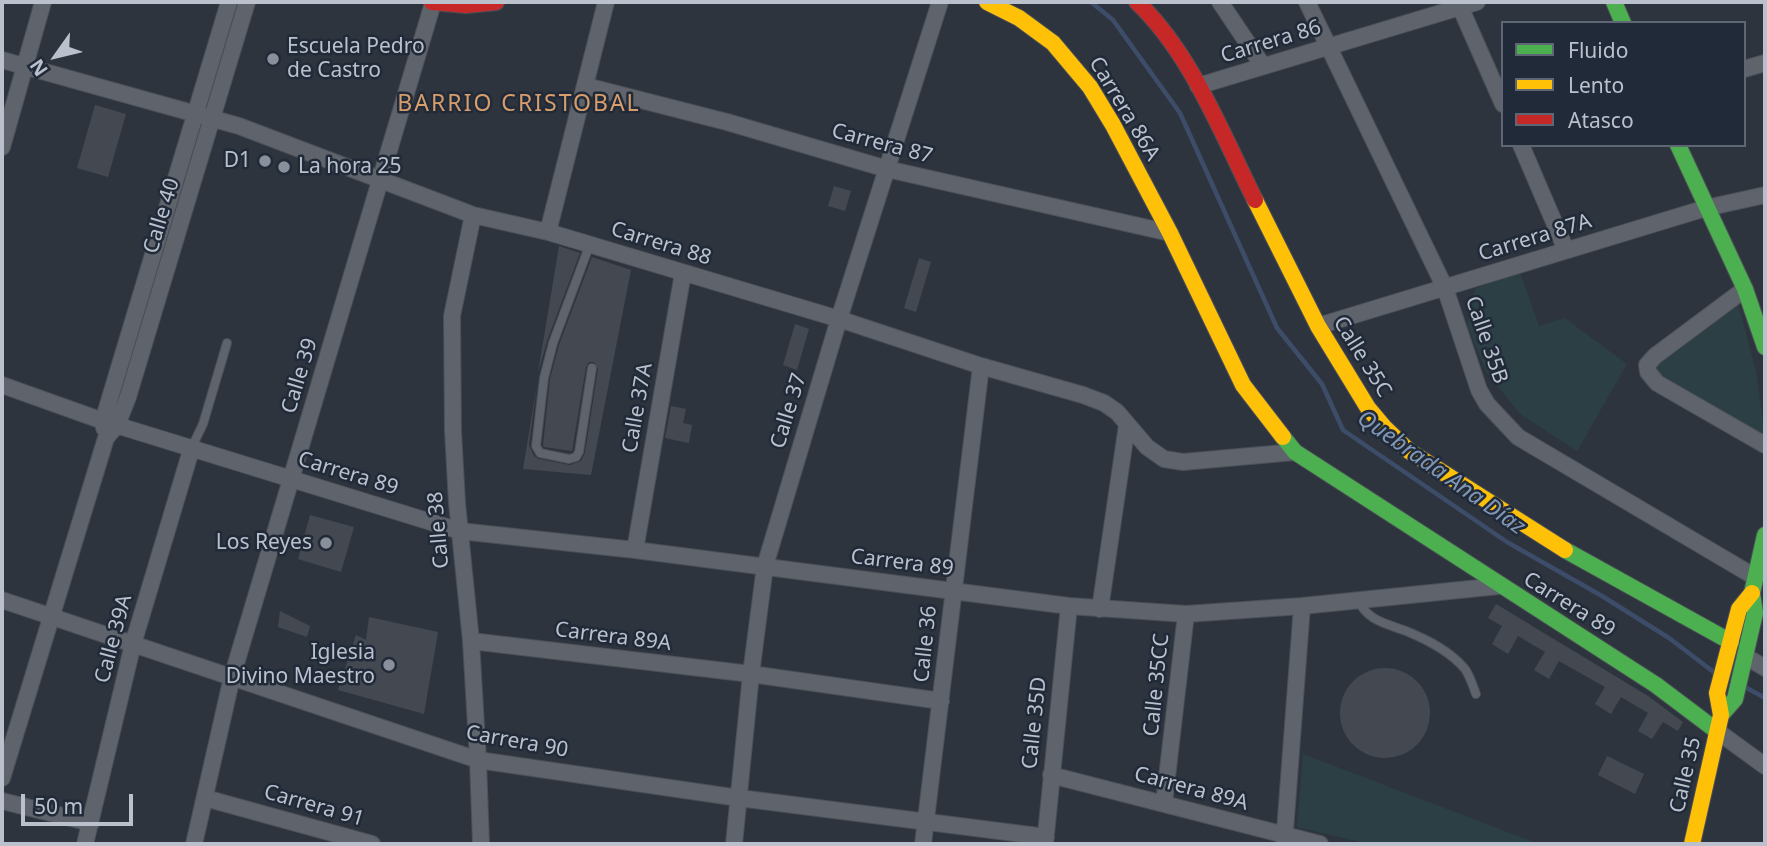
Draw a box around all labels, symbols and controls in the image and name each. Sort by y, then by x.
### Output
street label: Carrera 86 [1218,15,1324,69]
north arrow [21,21,91,91]
legend [1501,21,1746,147]
place label: Escuela Pedro de Castro [287,34,425,84]
text: Fluido [1568,36,1628,64]
marker: Escuela Pedro de Castro [265,51,281,67]
street label: Carrera 86A [1083,52,1165,166]
text: N [23,54,54,81]
text: Lento [1568,71,1624,99]
district label: BARRIO CRISTOBAL [399,90,639,118]
text: Atasco [1568,106,1634,134]
street label: Carrera 87 [829,118,935,170]
place label: D1 [224,148,251,174]
marker: D1 [257,153,273,169]
place label: La hora 25 [298,154,401,180]
marker: La hora 25 [276,159,292,175]
street label: Calle 40 [139,175,185,257]
street label: Carrera 87A [1475,209,1595,267]
street label: Carrera 88 [608,217,714,271]
street label: Calle 35B [1459,293,1513,387]
street label: Calle 35C [1327,312,1397,402]
street label: Calle 39 [277,335,323,417]
street label: Calle 37A [618,361,658,455]
street label: Calle 37 [766,370,812,452]
water label: Quebrada Ana Díaz [1352,405,1530,541]
street label: Carrera 89 [295,447,401,501]
street label: Calle 38 [423,490,455,570]
place label: Los Reyes [216,530,312,556]
marker: Los Reyes [318,535,334,551]
street label: Carrera 89 [849,544,955,582]
street label: Carrera 89 [1519,567,1619,643]
street label: Calle 39A [90,592,138,686]
street label: Calle 36 [909,604,943,684]
street label: Carrera 89A [554,617,672,657]
street label: Calle 35CC [1139,632,1175,738]
place label: Iglesia Divino Maestro [226,640,375,690]
marker: Iglesia Divino Maestro [381,657,397,673]
street label: Calle 35D [1018,676,1052,770]
street label: Carrera 90 [464,721,570,763]
street label: Calle 35 [1665,735,1707,815]
street label: Carrera 89A [1131,762,1251,816]
scale bar [24,780,136,824]
street label: Carrera 91 [261,780,367,832]
text: 50 m [34,792,83,820]

